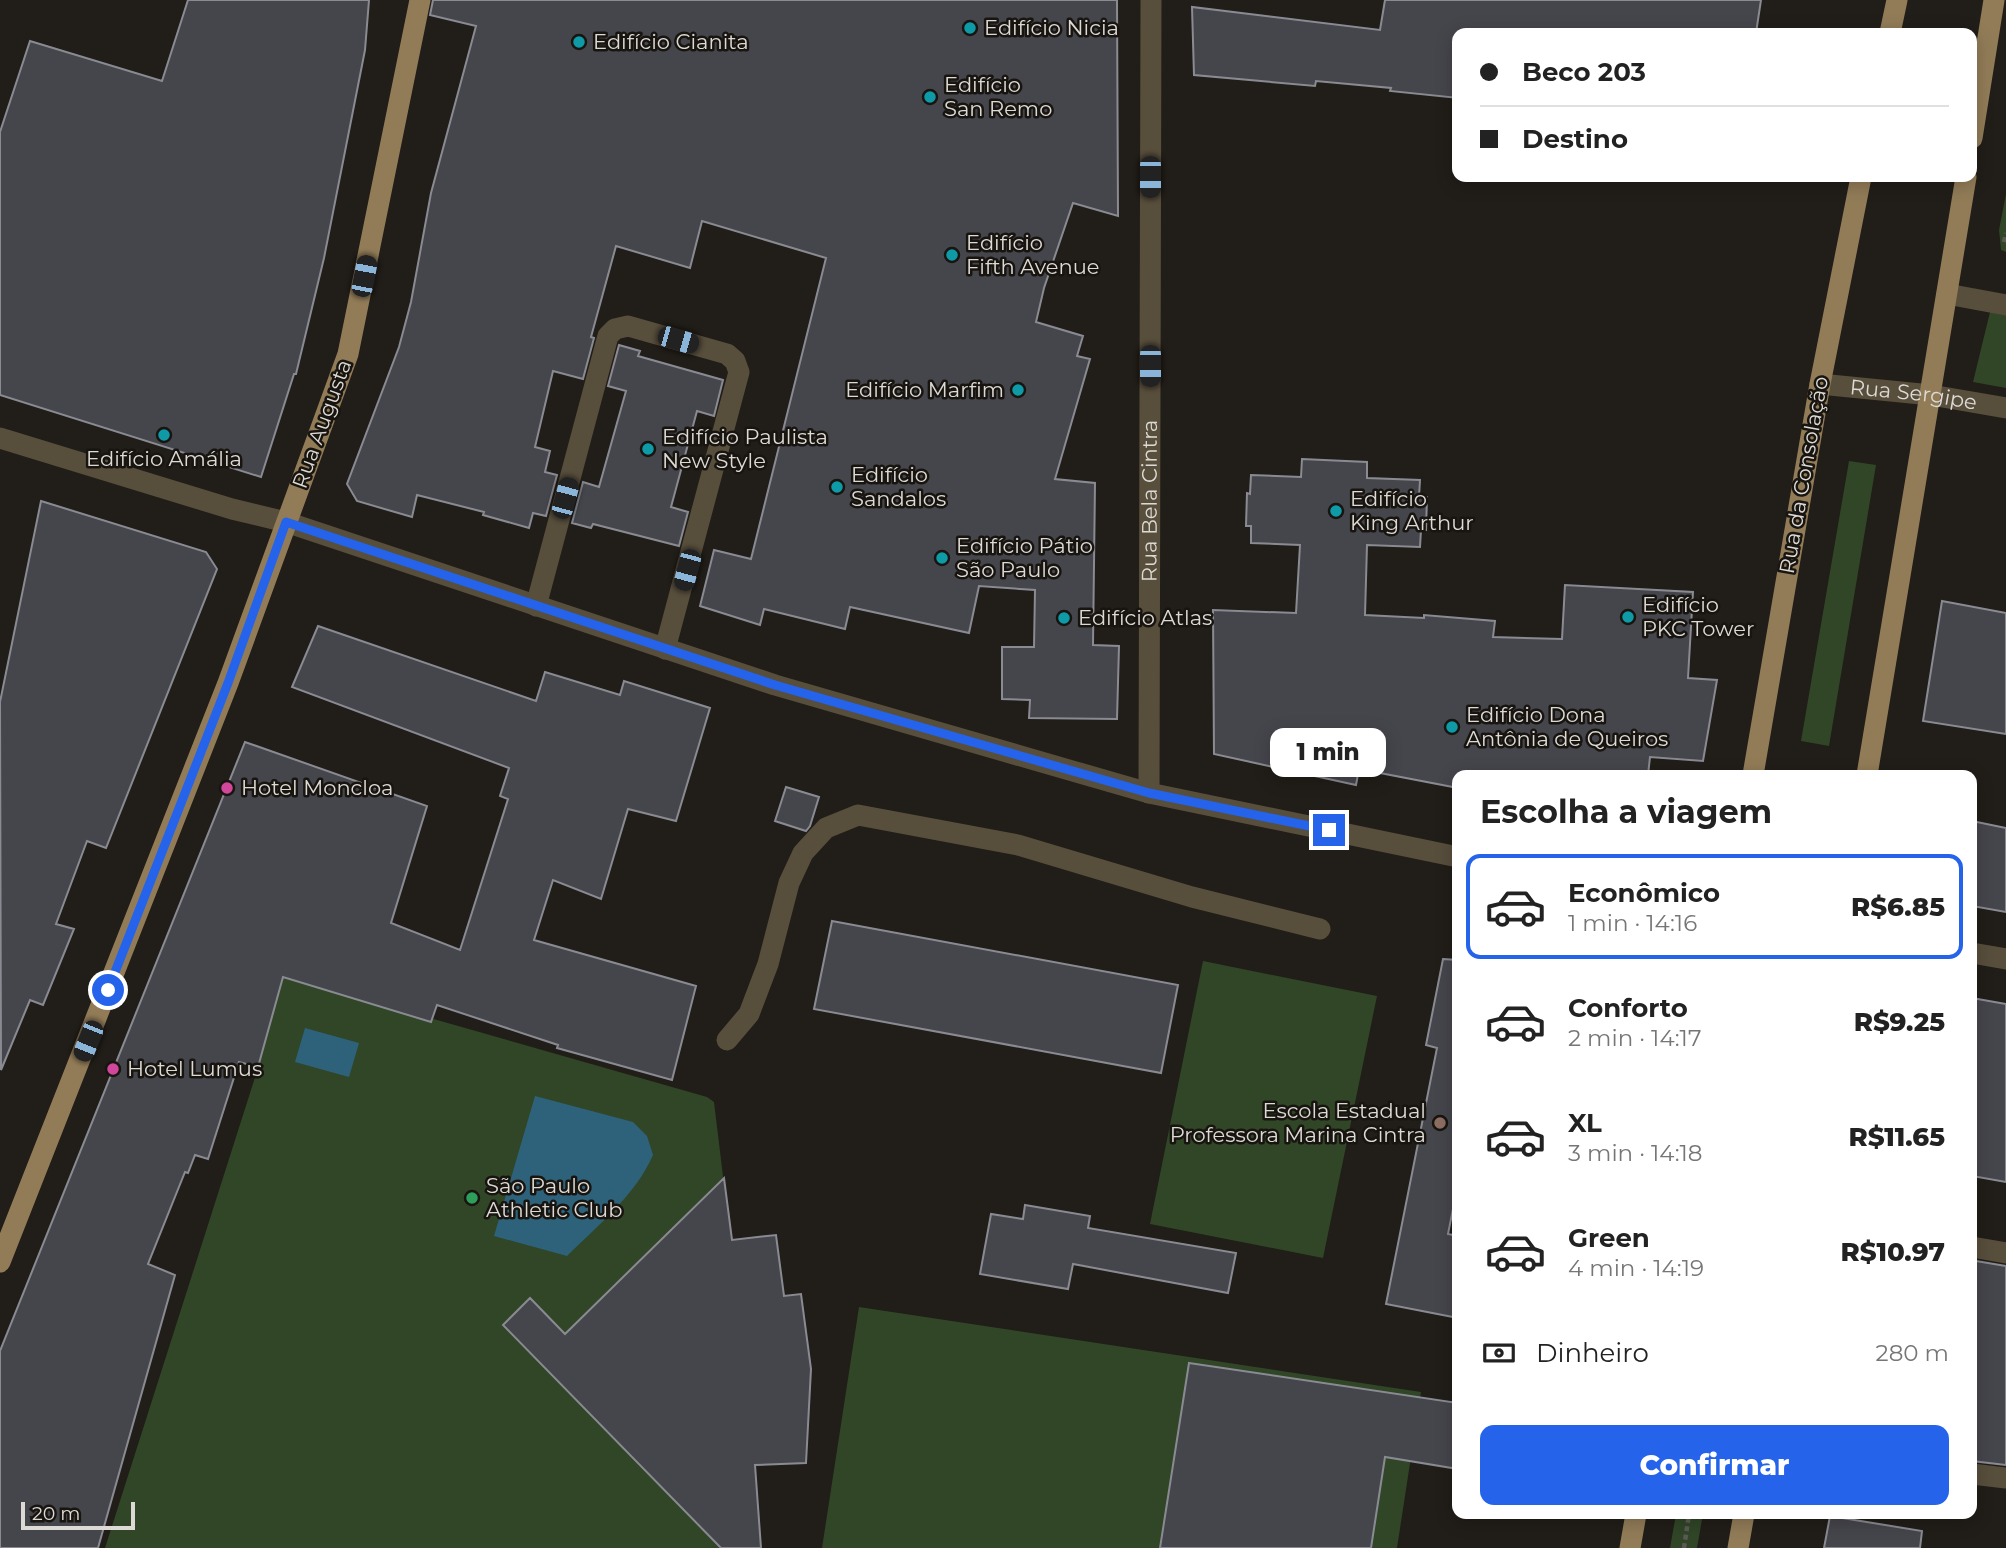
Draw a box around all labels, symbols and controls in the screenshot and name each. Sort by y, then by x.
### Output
place label: Edifício Nicia [984,15,1119,40]
marker: Edifício Nicia [962,20,978,36]
place label: Edifício Cianita [593,29,749,54]
marker: Edifício Cianita [571,34,587,50]
text: Beco 203 [1522,56,1646,88]
place label: Edifício San Remo [944,72,1052,121]
marker: Edifício San Remo [922,89,938,105]
text: Destino [1522,123,1628,155]
car [1140,156,1161,198]
place label: Edifício Fifth Avenue [966,230,1100,279]
marker: Edifício Fifth Avenue [944,247,960,263]
car [350,253,379,299]
car [655,324,702,356]
car [1140,345,1161,387]
street label: Rua Augusta [287,356,356,492]
street label: Rua da Consolação [1774,374,1833,576]
street label: Rua Sergipe [1849,374,1979,415]
place label: Edifício Marfim [845,377,1004,402]
marker: Edifício Marfim [1010,382,1026,398]
street label: Rua Bela Cintra [1137,420,1162,582]
place label: Edifício Paulista New Style [662,424,828,473]
marker: Edifício Amália [156,427,172,443]
marker: Edifício Paulista New Style [640,441,656,457]
place label: Edifício Amália [86,446,242,471]
place label: Edifício Sandalos [851,462,946,511]
car [550,475,581,521]
marker: Edifício Sandalos [829,479,845,495]
place label: Edifício King Arthur [1350,486,1474,535]
marker: Edifício King Arthur [1328,503,1344,519]
place label: Edifício Pátio São Paulo [956,533,1093,582]
car [672,547,703,593]
marker: Edifício Pátio São Paulo [934,550,950,566]
place label: Edifício PKC Tower [1642,592,1754,641]
place label: Edifício Atlas [1078,605,1212,630]
marker: Edifício PKC Tower [1620,609,1636,625]
marker: Edifício Atlas [1056,610,1072,626]
place label: Edifício Dona Antônia de Queiros [1466,702,1668,751]
marker: Edifício Dona Antônia de Queiros [1444,719,1460,735]
callout: 1 min [1271,728,1387,778]
text: 1 min [1296,738,1360,766]
place label: Hotel Moncloa [241,775,393,800]
marker: Hotel Moncloa [219,780,235,796]
text: Escolha a viagem [1480,792,1772,831]
route end [1313,814,1345,846]
icon: car [1484,875,1547,938]
text: Econômico [1568,877,1720,909]
text: R$6.85 [1851,891,1945,923]
text: 1 min · 14:16 [1568,909,1697,937]
route start [92,974,124,1006]
icon: car [1484,990,1547,1053]
text: Conforto [1568,992,1688,1024]
text: R$9.25 [1854,1006,1945,1038]
car [71,1018,106,1064]
text: 2 min · 14:17 [1568,1024,1701,1052]
place label: Hotel Lumus [127,1056,262,1081]
marker: Hotel Lumus [105,1061,121,1077]
place label: Escola Estadual Professora Marina Cintra [1170,1098,1426,1147]
icon: car [1484,1105,1547,1168]
text: XL [1568,1107,1602,1139]
marker: Escola Estadual Professora Marina Cintra [1432,1115,1448,1131]
text: R$11.65 [1848,1121,1945,1153]
text: 3 min · 14:18 [1568,1139,1702,1167]
place label: São Paulo Athletic Club [486,1173,622,1222]
marker: São Paulo Athletic Club [464,1190,480,1206]
icon: car [1484,1220,1547,1283]
text: Green [1568,1222,1650,1254]
text: R$10.97 [1841,1236,1945,1268]
text: 4 min · 14:19 [1568,1254,1704,1282]
icon: cash [1480,1334,1518,1372]
text: Dinheiro [1536,1337,1649,1369]
text: 280 m [1876,1339,1949,1367]
button: Confirmar [1480,1425,1949,1505]
scale bar [21,1499,135,1531]
text: 20 m [32,1502,80,1525]

